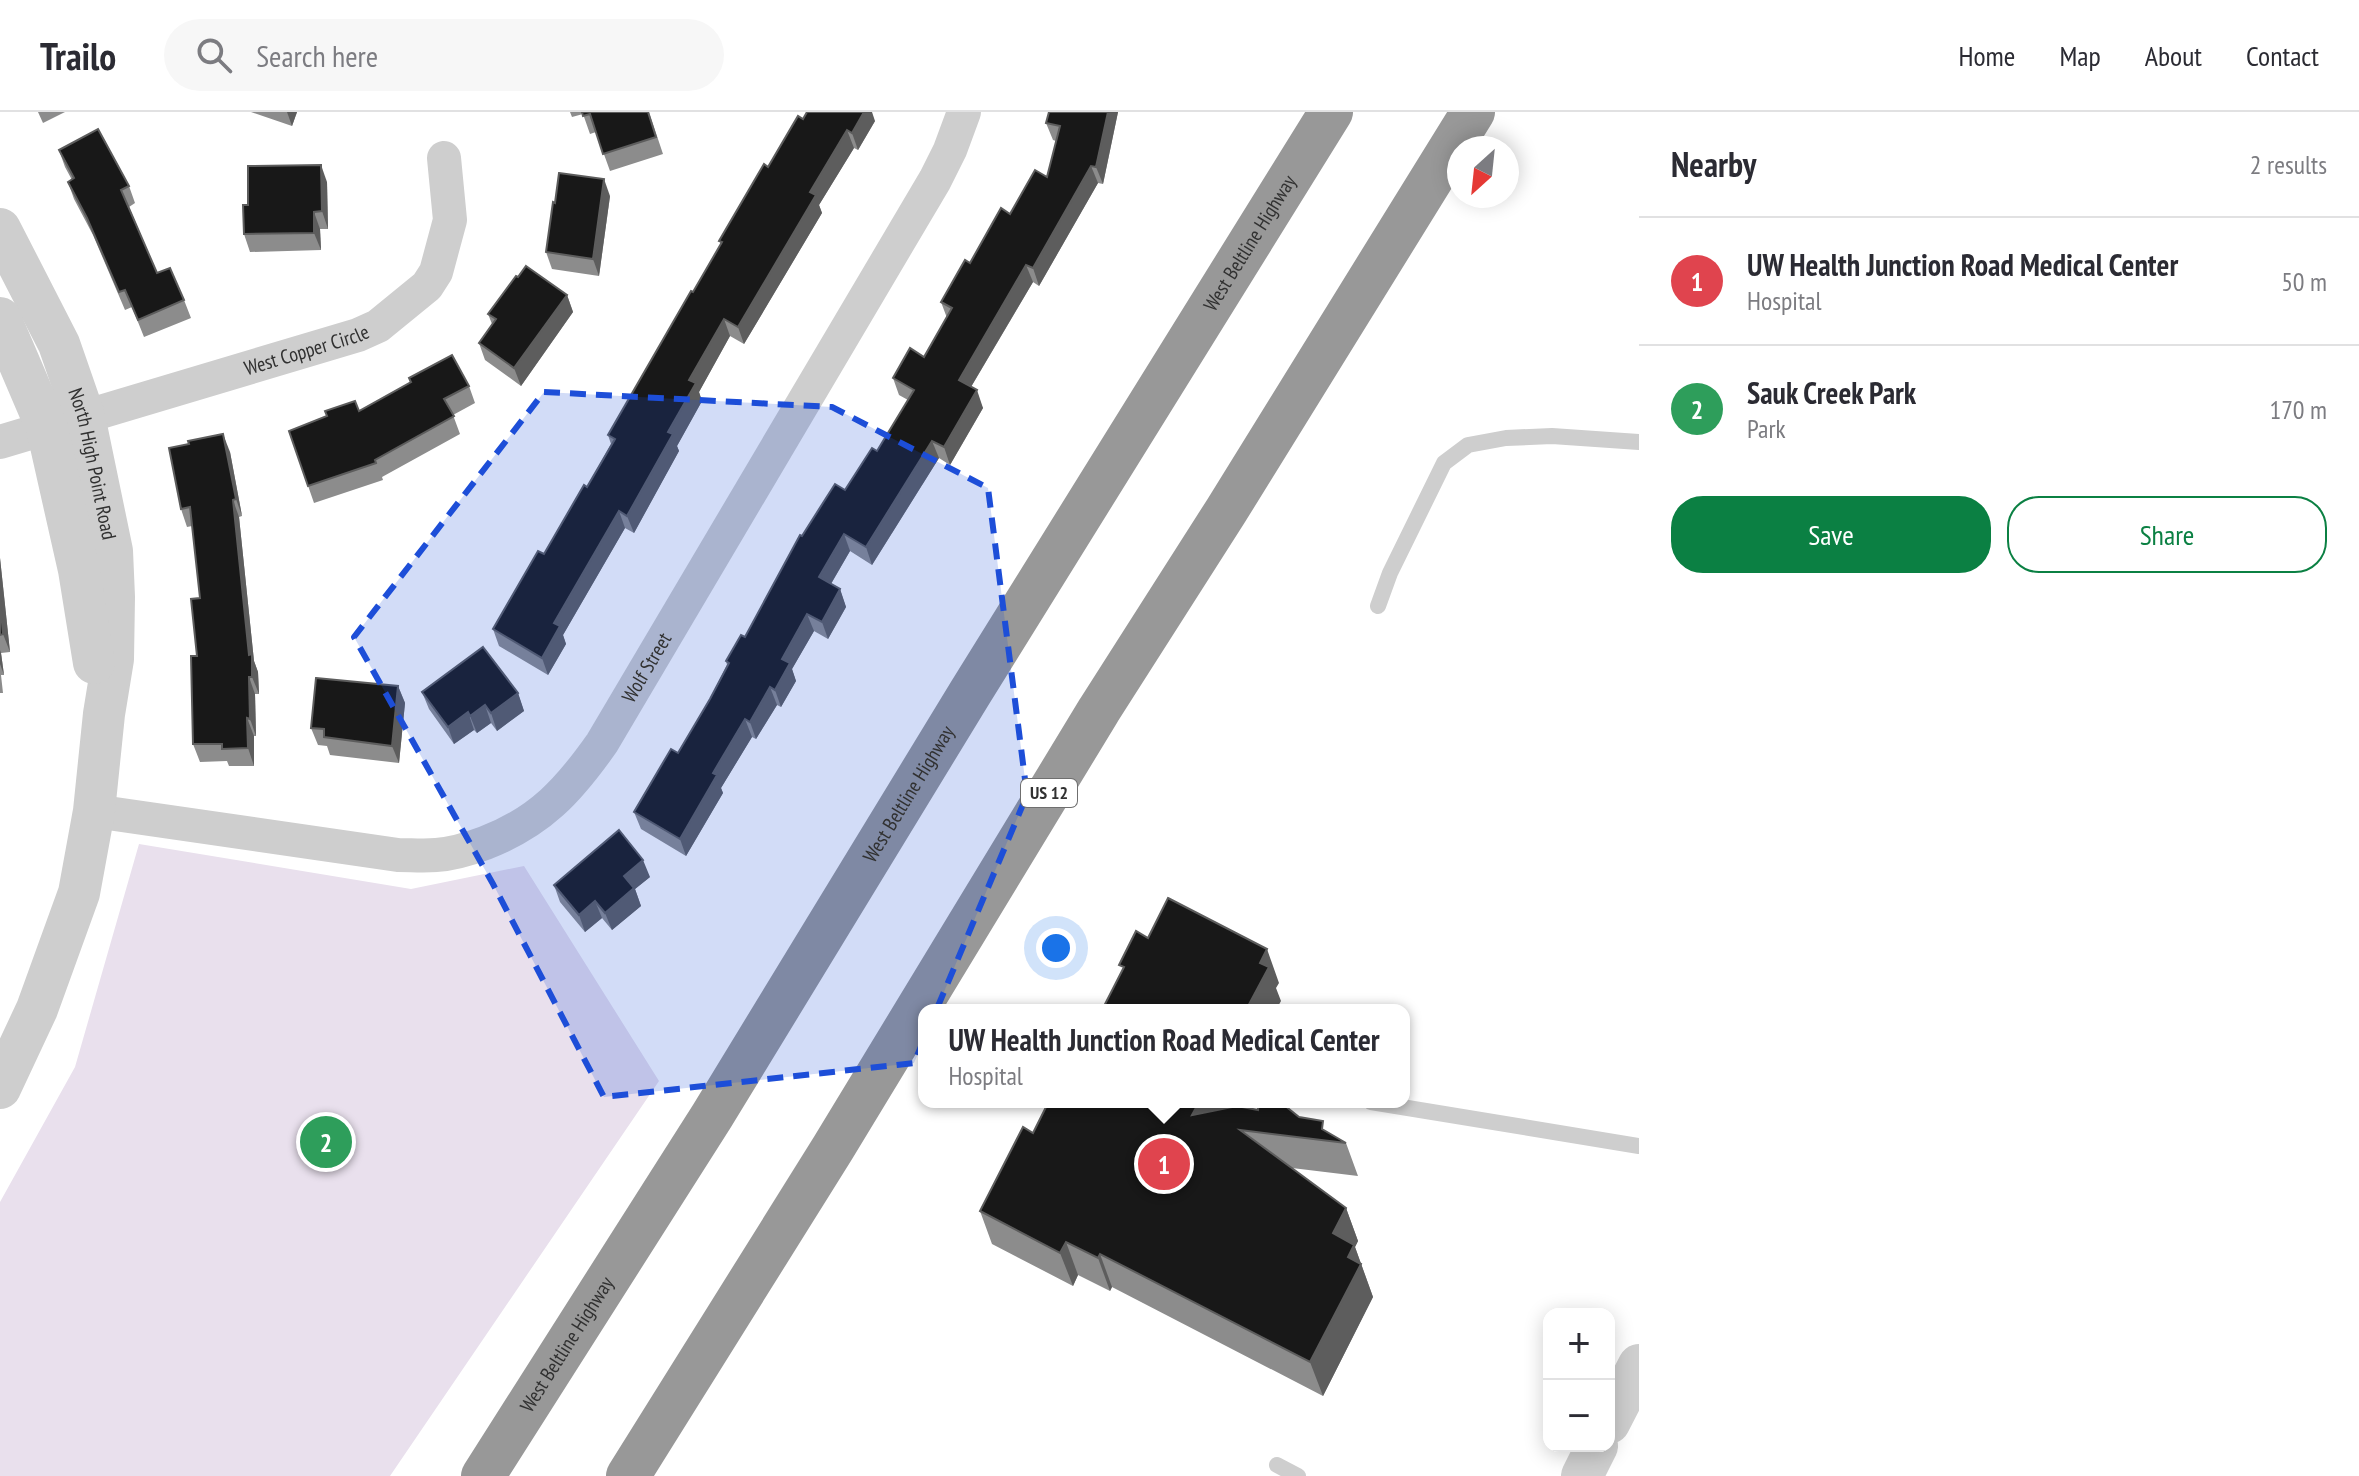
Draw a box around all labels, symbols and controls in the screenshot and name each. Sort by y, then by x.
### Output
search box [164,19,724,91]
text: Trailo [40,31,116,80]
icon: search [192,33,236,77]
text: Search here [256,36,378,75]
text: Home [1959,37,2015,74]
text: Map [2059,37,2101,74]
text: About [2145,37,2202,74]
text: Contact [2246,37,2319,74]
north arrow [1447,136,1519,208]
text: Nearby [1671,142,1756,186]
text: 2 results [2250,148,2327,181]
street label: West Beltline Highway [1198,170,1302,316]
text: UW Health Junction Road Medical Center [1747,245,2178,284]
text: 1 [1691,265,1703,298]
text: 50 m [2281,265,2327,298]
text: Hospital [1747,284,1822,317]
street label: West Copper Circle [241,319,373,381]
text: Sauk Creek Park [1747,373,1916,412]
street label: North High Point Road [62,384,122,542]
text: 2 [1691,393,1703,426]
text: 170 m [2269,393,2327,426]
text: Park [1747,412,1786,445]
button: Save [1671,496,1991,573]
button: Share [2007,496,2327,573]
street label: Wolf Street [616,627,678,707]
street label: West Beltline Highway [857,720,960,867]
road number: US 12 [1021,779,1077,807]
your location [1036,928,1076,968]
popup [918,1004,1410,1108]
text: UW Health Junction Road Medical Center [948,1020,1380,1059]
text: Hospital [948,1059,1023,1092]
pin: 2 [300,1112,352,1172]
pin: 1 [1138,1134,1190,1194]
street label: West Beltline Highway [514,1271,620,1417]
map controls [1543,1308,1615,1452]
button: + [1543,1308,1615,1380]
button: − [1543,1380,1615,1452]

